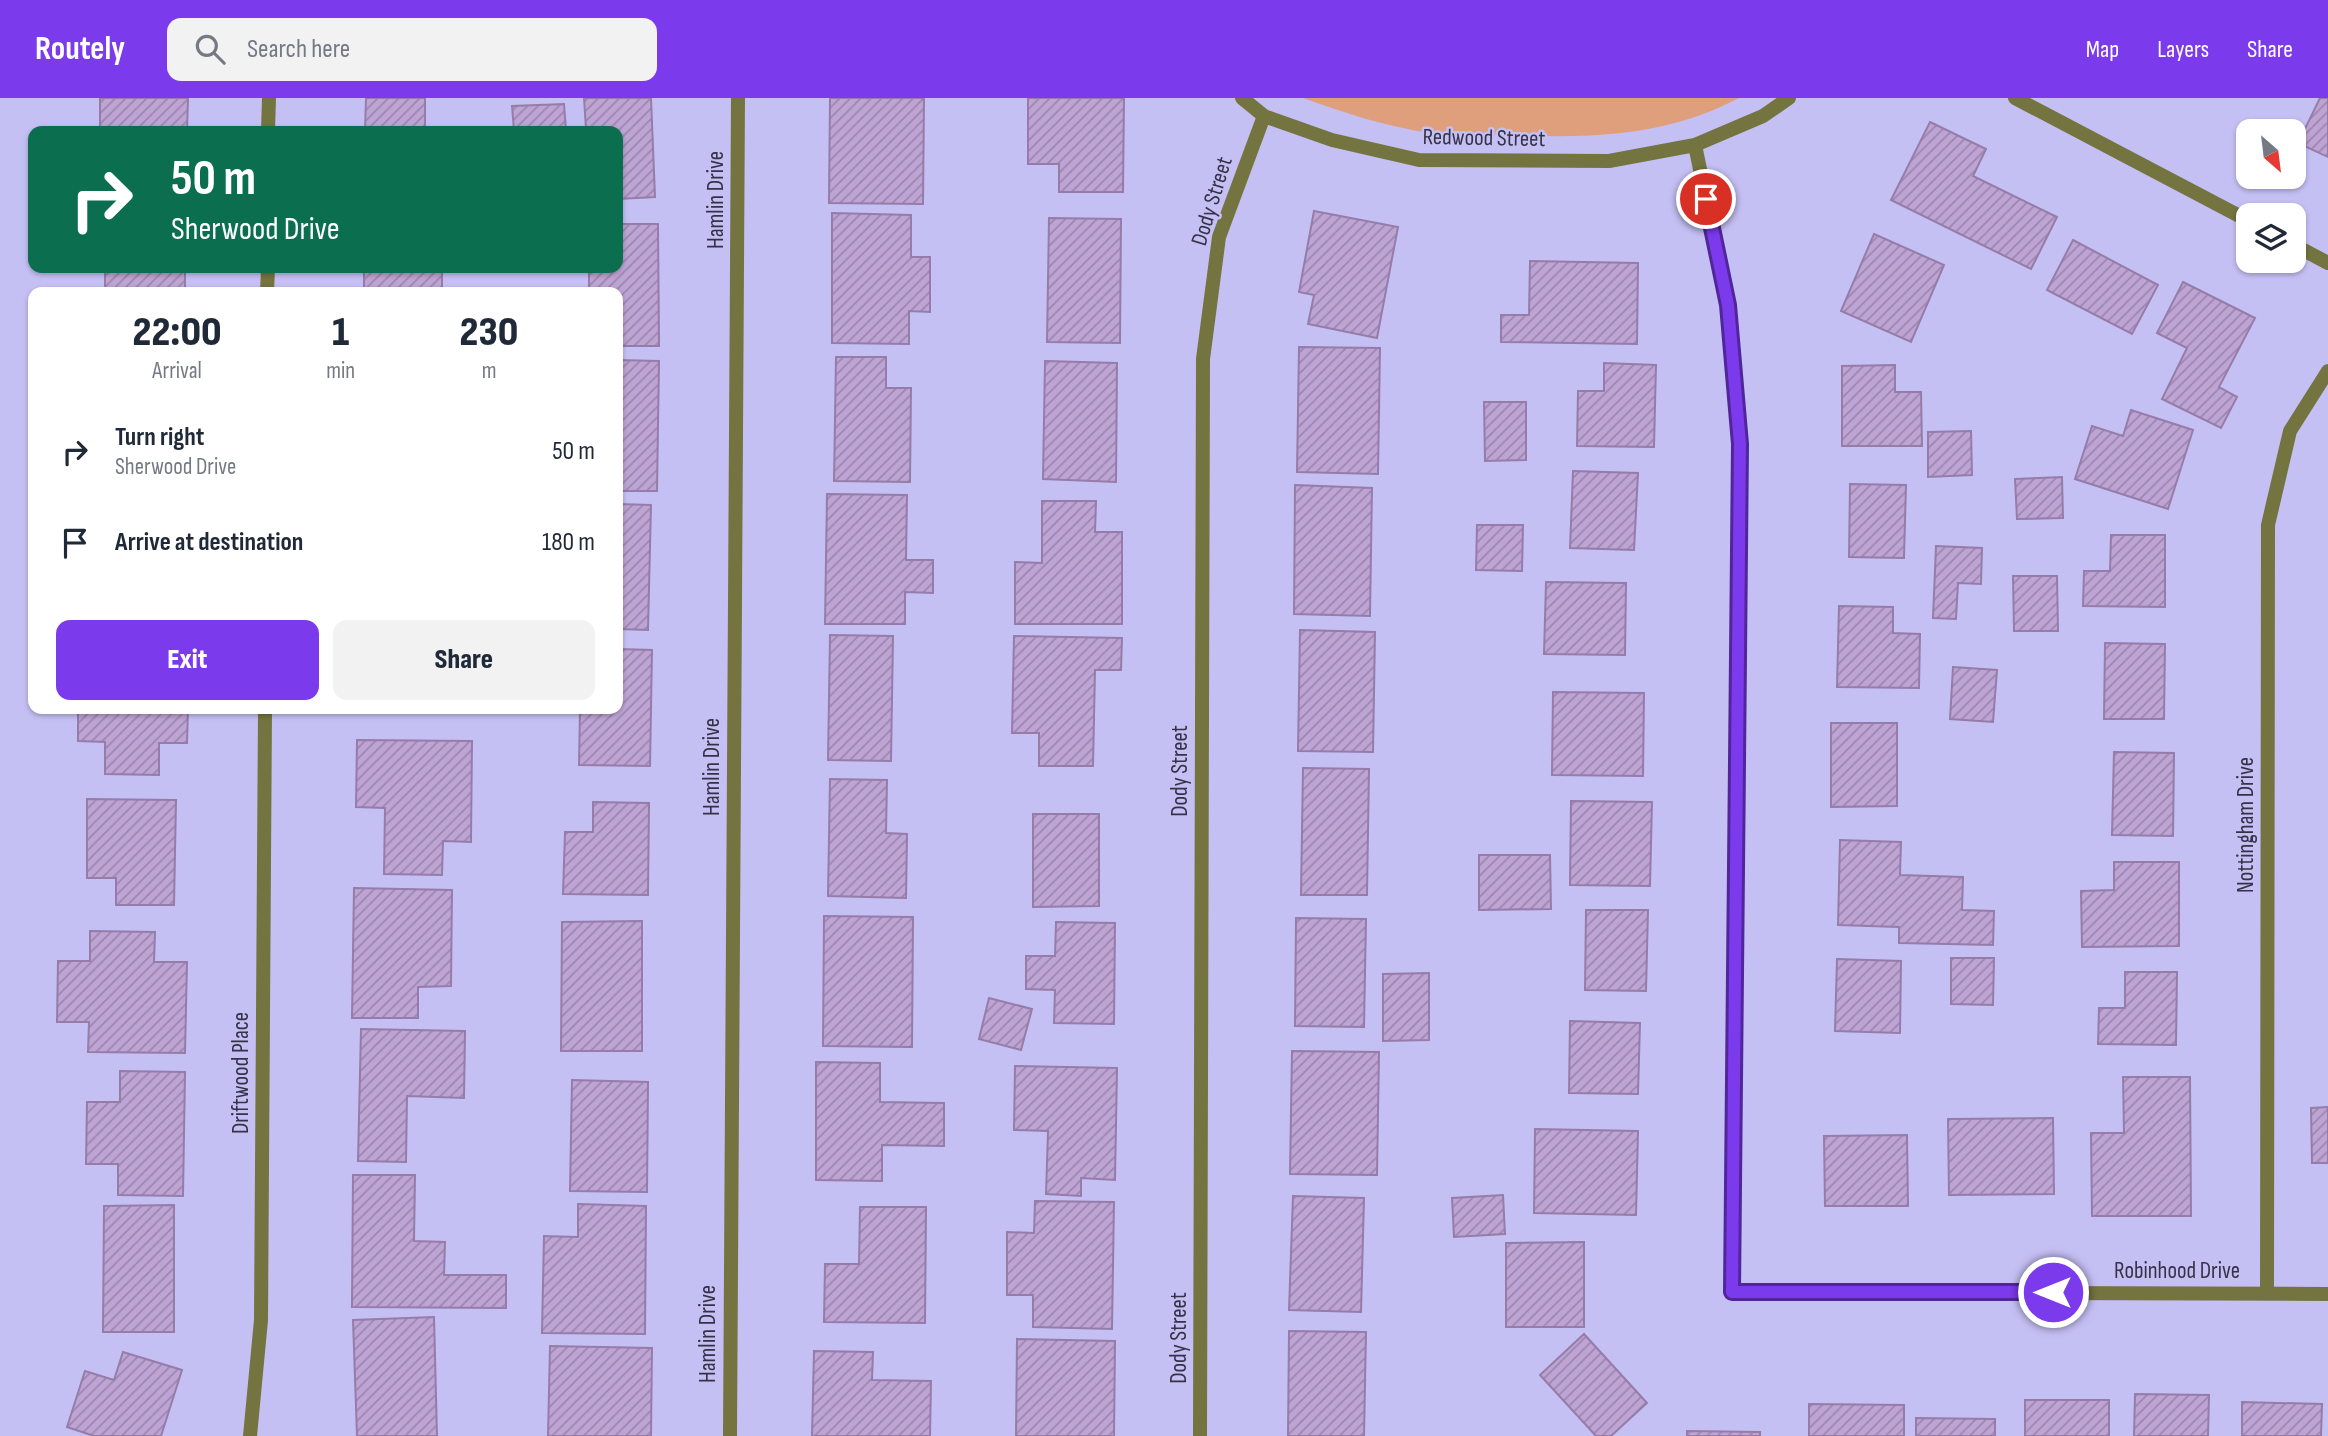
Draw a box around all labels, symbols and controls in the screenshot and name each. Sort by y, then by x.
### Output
search box [167,18,657,81]
text: Routely [35,29,125,69]
icon: search [191,30,229,68]
text: Search here [247,34,350,65]
text: Map [2086,35,2119,64]
text: Layers [2157,35,2209,64]
text: Share [2247,35,2293,64]
north arrow [2236,119,2306,189]
map controls [2236,119,2306,273]
street label: Redwood Street [1422,123,1546,153]
text: 50 m [171,150,256,209]
street label: Hamlin Drive [702,151,730,249]
street label: Dody Street [1185,153,1239,249]
icon: right [56,154,147,245]
pin [1676,169,1736,229]
icon: arrive [1687,180,1725,218]
button: layers [2236,203,2306,273]
text: Sherwood Drive [171,210,340,249]
text: 22:00 [133,307,222,358]
text: 1 [332,307,349,358]
text: 230 [460,307,518,358]
text: Arrival [152,357,202,385]
text: min [326,357,355,385]
text: m [482,357,496,385]
text: Turn right [115,422,204,453]
icon: right [56,433,94,471]
text: 50 m [552,436,595,467]
text: Sherwood Drive [115,453,236,481]
icon: arrive [56,524,94,562]
text: Arrive at destination [115,527,303,558]
text: 180 m [542,527,595,558]
button: Exit [56,620,319,700]
button: Share [333,620,595,700]
street label: Hamlin Drive [698,718,726,816]
street label: Dody Street [1166,725,1194,817]
street label: Nottingham Drive [2232,757,2260,893]
street label: Driftwood Place [227,1012,255,1134]
position arrow [2016,1255,2090,1329]
street label: Robinhood Drive [2114,1257,2240,1285]
street label: Hamlin Drive [694,1285,722,1383]
street label: Dody Street [1165,1292,1193,1384]

